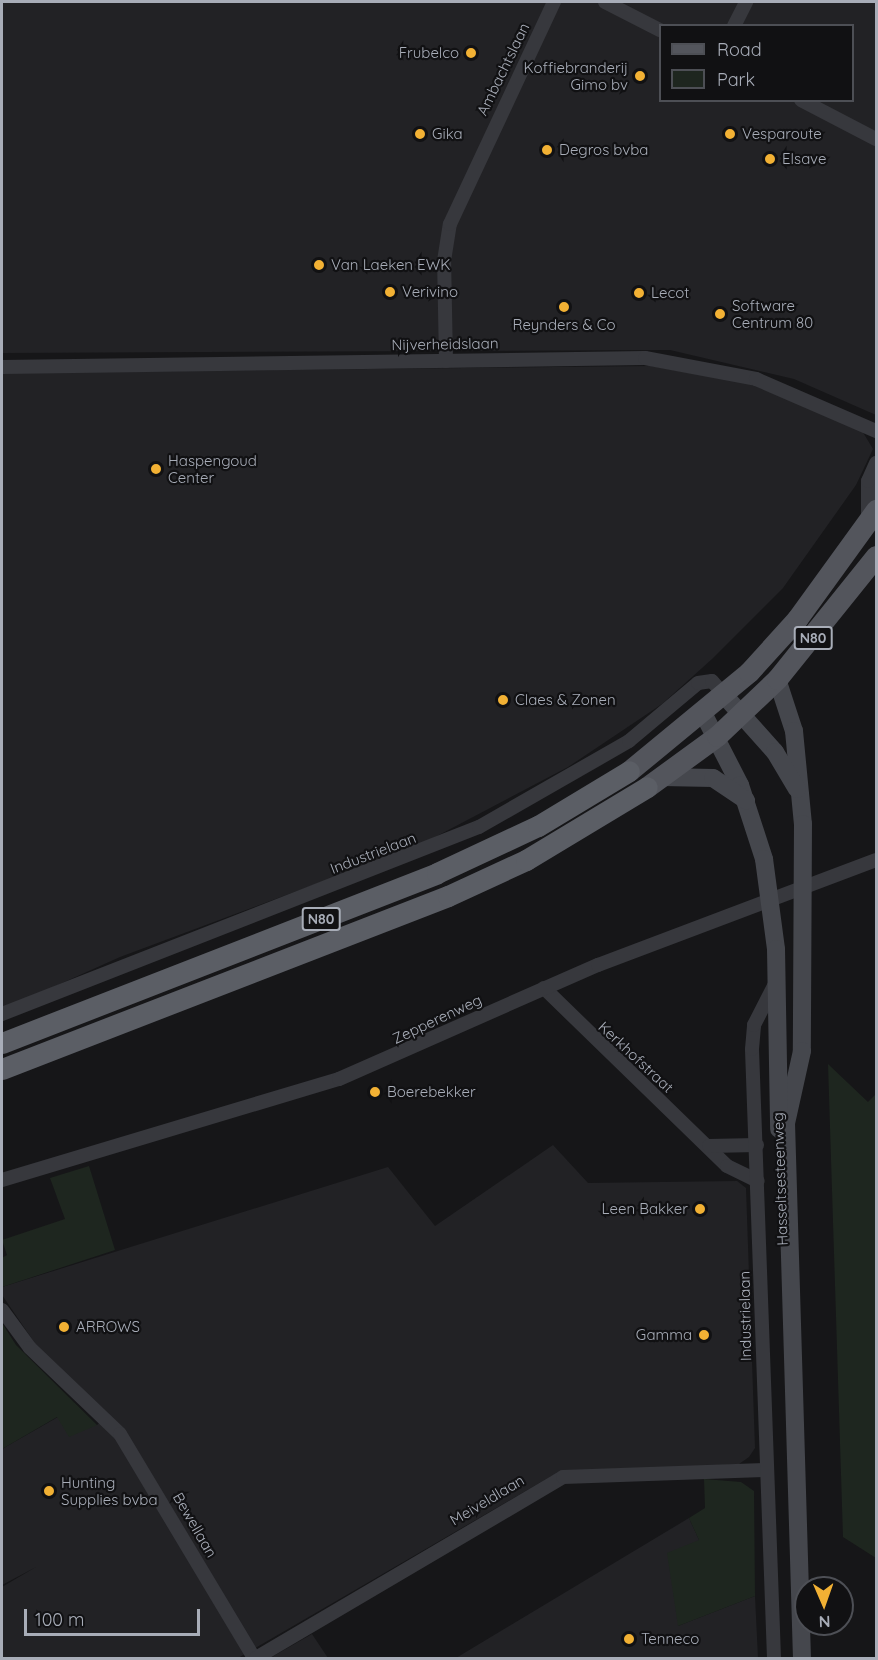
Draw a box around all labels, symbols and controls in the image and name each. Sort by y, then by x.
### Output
street label: Ambachtslaan [473,20,533,118]
legend [659,24,854,102]
text: Road [717,38,762,61]
place label: Frubelco [399,44,459,62]
marker: Frubelco [464,46,478,60]
place label: Koffiebranderij Gimo bv [524,58,628,93]
text: Park [717,68,755,91]
marker: Koffiebranderij Gimo bv [633,69,647,83]
place label: Gika [432,125,463,143]
place label: Vesparoute [742,125,822,143]
marker: Gika [413,127,427,141]
marker: Vesparoute [723,127,737,141]
place label: Degros bvba [559,141,648,159]
marker: Degros bvba [540,143,554,157]
place label: Elsave [782,150,826,168]
marker: Elsave [763,152,777,166]
place label: Van Laeken EWK [331,256,450,274]
marker: Van Laeken EWK [312,258,326,272]
place label: Verivino [402,283,458,301]
place label: Lecot [651,284,689,302]
marker: Verivino [383,285,397,299]
marker: Lecot [632,286,646,300]
place label: Software Centrum 80 [732,296,813,331]
marker: Reynders & Co [557,300,571,314]
marker: Software Centrum 80 [713,307,727,321]
place label: Reynders & Co [512,316,616,334]
street label: Nijverheidslaan [391,334,499,354]
place label: Haspengoud Center [168,451,257,486]
marker: Haspengoud Center [149,462,163,476]
road number: N80 [794,627,832,649]
place label: Claes & Zonen [515,691,616,709]
marker: Claes & Zonen [496,693,510,707]
street label: Industrielaan [328,828,418,878]
road number: N80 [302,908,340,930]
street label: Zepperenweg [390,990,484,1048]
street label: Kerkhofstraat [595,1018,677,1096]
place label: Boerebekker [387,1083,476,1101]
marker: Boerebekker [368,1085,382,1099]
street label: Hasseltsesteenweg [769,1112,791,1246]
place label: Leen Bakker [602,1200,688,1218]
marker: Leen Bakker [693,1202,707,1216]
street label: Industrielaan [735,1271,755,1361]
place label: ARROWS [76,1318,140,1336]
marker: ARROWS [57,1320,71,1334]
place label: Gamma [636,1326,692,1344]
marker: Gamma [697,1328,711,1342]
street label: Meiveldlaan [447,1471,527,1529]
place label: Hunting Supplies bvba [61,1473,158,1508]
marker: Hunting Supplies bvba [42,1484,56,1498]
street label: Bewellaan [169,1489,221,1561]
north arrow [794,1576,854,1636]
scale bar [27,1597,202,1635]
text: 100 m [35,1608,84,1631]
text: N [818,1612,831,1632]
place label: Tenneco [641,1630,699,1648]
marker: Tenneco [622,1632,636,1646]

